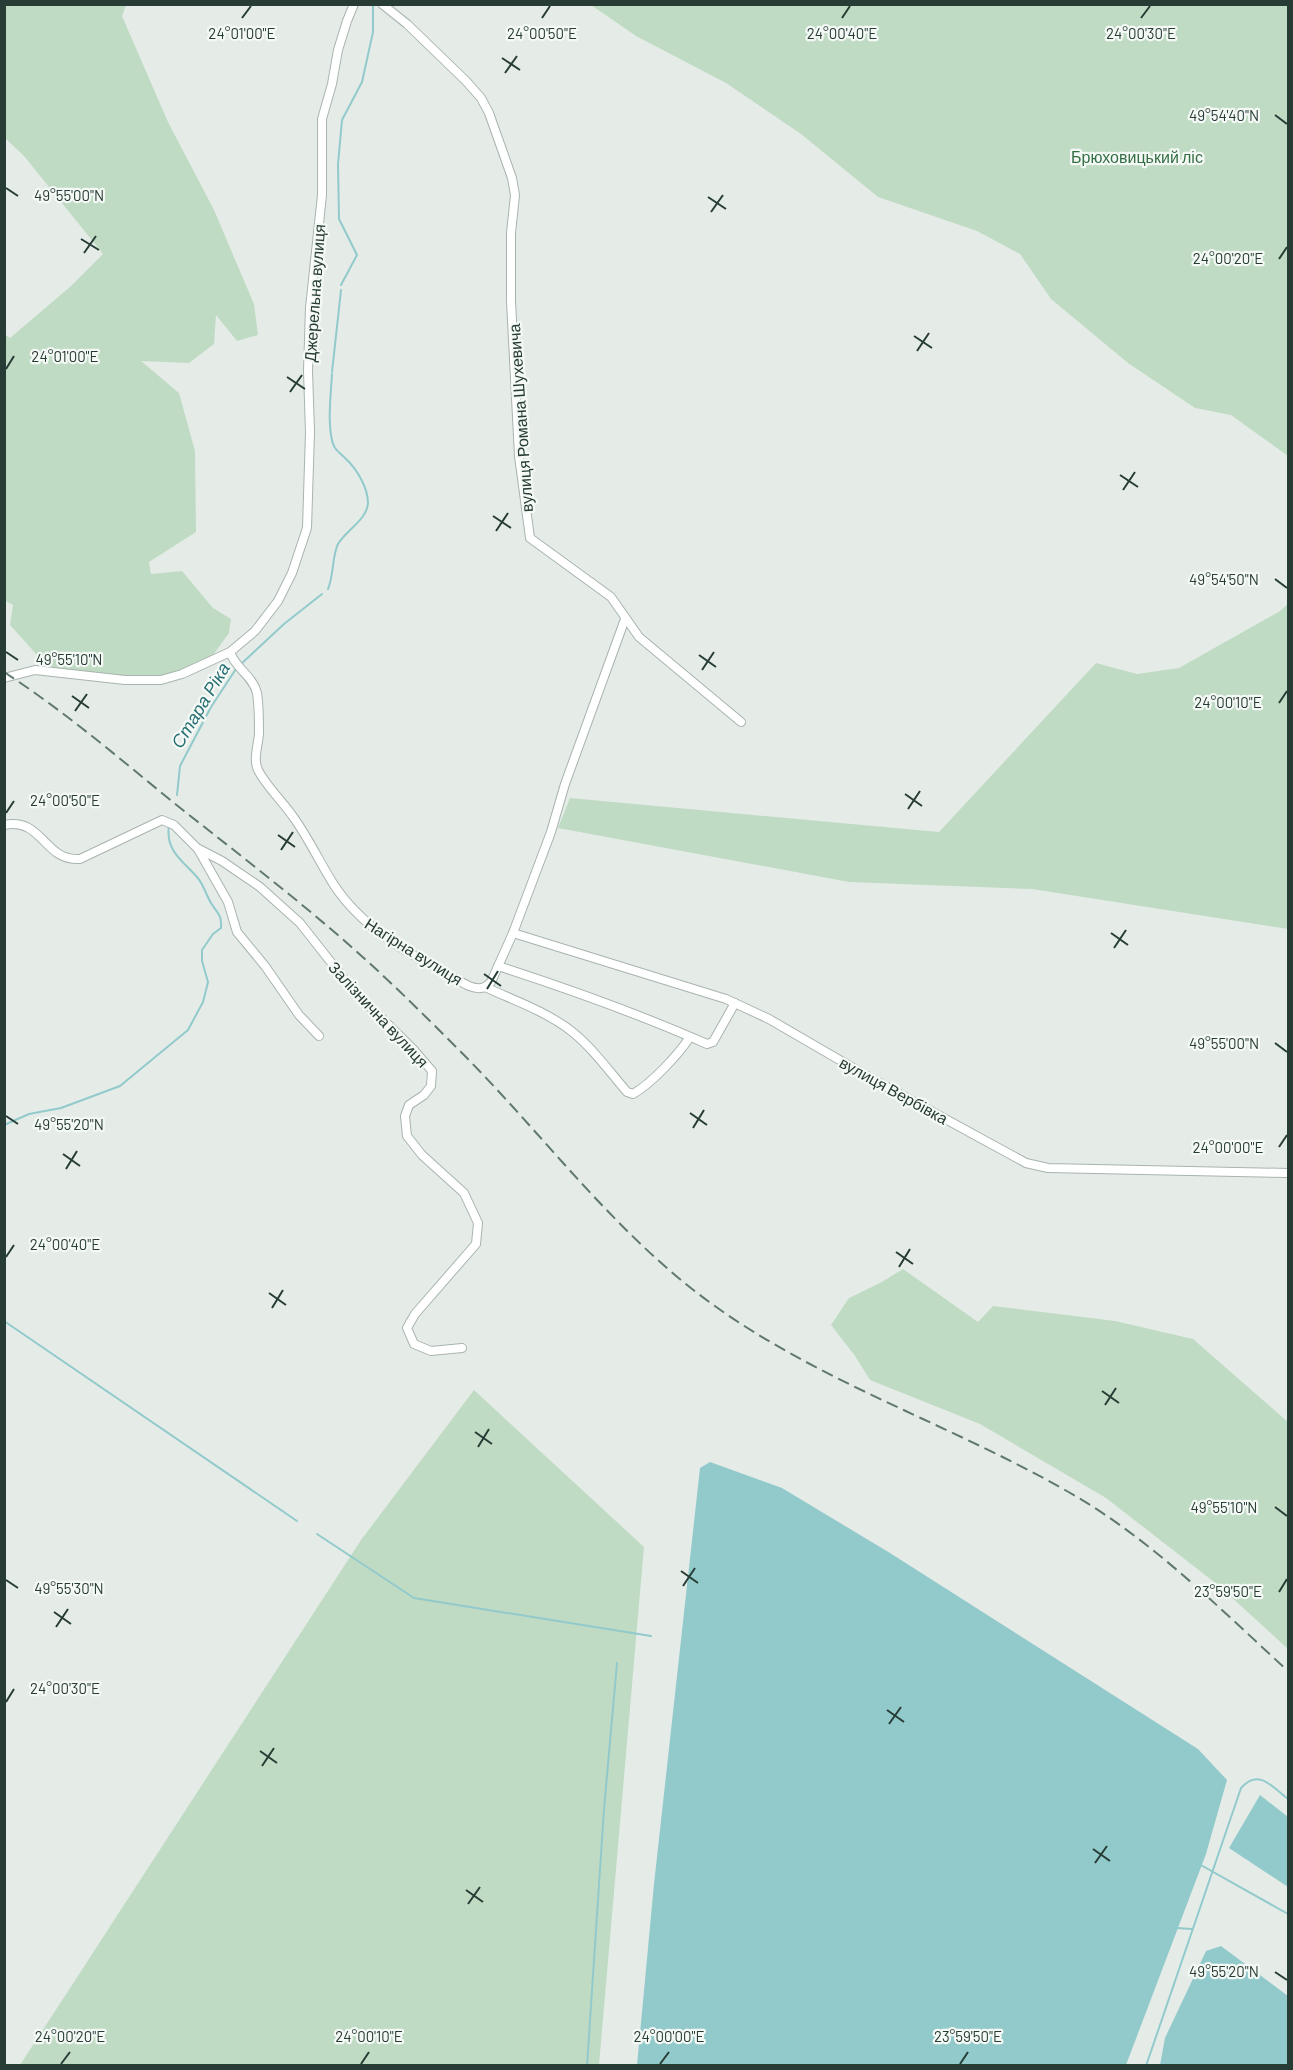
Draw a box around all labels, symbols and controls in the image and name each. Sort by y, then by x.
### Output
text: 24°01'00"E [208,24,276,42]
text: 24°00'50"E [507,24,577,42]
text: 24°00'40"E [807,24,877,42]
text: 24°00'30"E [1106,24,1176,42]
text: 49°54'40"N [1189,106,1259,124]
park label: Брюховицький ліс [1071,147,1203,166]
text: 49°55'00"N [34,186,104,204]
street label: Джерельна вулиця [300,223,328,363]
text: 24°00'20"E [1193,249,1263,267]
street label: вулиця Романа Шухевича [504,323,536,513]
text: 24°01'00"E [31,347,99,365]
text: 49°54'50"N [1189,570,1259,588]
text: 49°55'10"N [35,650,103,668]
water label: Стара Ріка [166,658,234,752]
text: 24°00'10"E [1194,693,1262,711]
text: 24°00'50"E [30,791,100,809]
street label: Нагірна вулиця [362,913,466,989]
street label: Залізнична вулиця [325,957,433,1071]
text: 49°55'00"N [1189,1034,1259,1052]
street label: вулиця Вербівка [836,1052,952,1128]
text: 49°55'20"N [34,1115,104,1133]
text: 24°00'00"E [1193,1138,1263,1156]
text: 24°00'40"E [30,1235,100,1253]
text: 49°55'10"N [1190,1498,1258,1516]
text: 49°55'30"N [34,1579,104,1597]
text: 23°59'50"E [1194,1582,1262,1600]
text: 24°00'30"E [30,1679,100,1697]
text: 49°55'20"N [1189,1962,1259,1980]
text: 24°00'20"E [35,2027,105,2045]
text: 24°00'10"E [335,2027,403,2045]
text: 24°00'00"E [634,2027,704,2045]
text: 23°59'50"E [934,2027,1002,2045]

